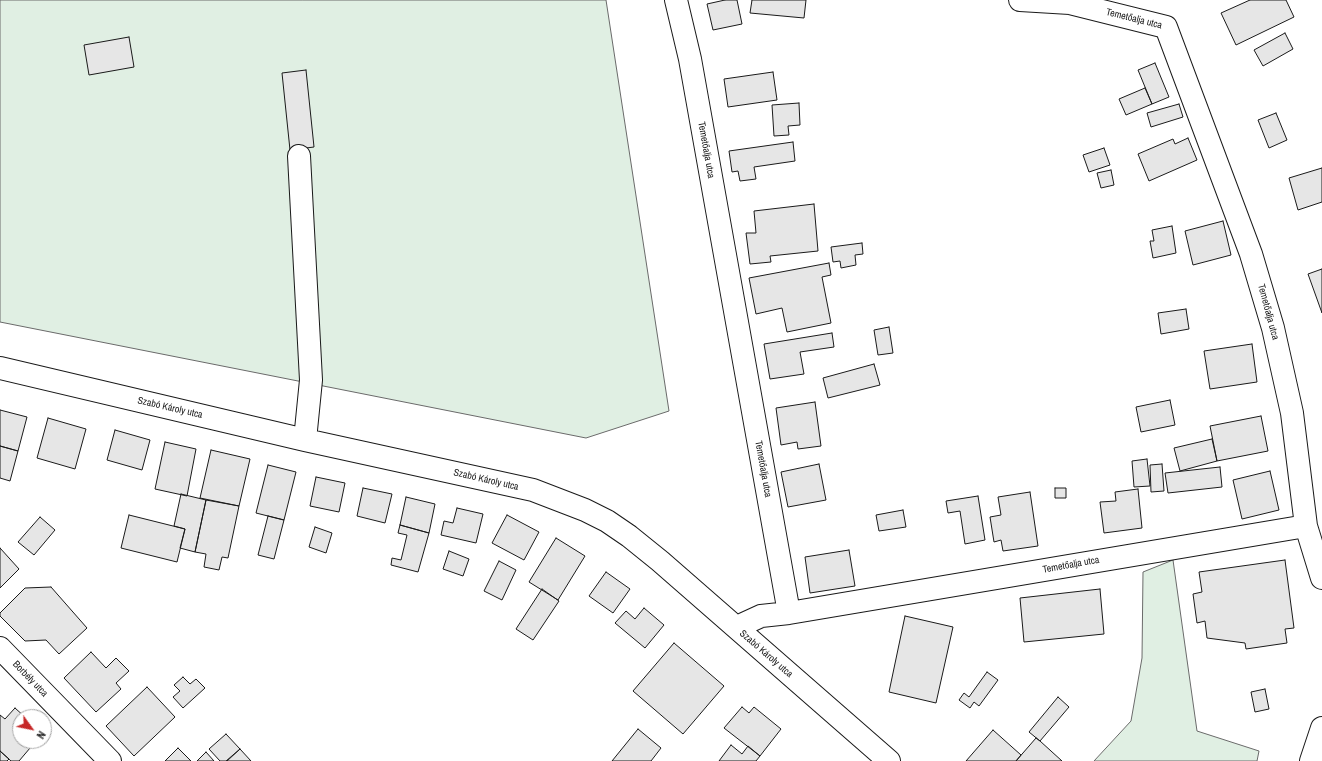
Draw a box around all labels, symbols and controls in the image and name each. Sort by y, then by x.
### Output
street label: Temetőalja utca [1105,6,1163,32]
street label: Temetőalja utca [695,121,717,179]
street label: Temetőalja utca [1255,283,1281,341]
street label: Szabó Károly utca [136,395,204,421]
street label: Temetőalja utca [752,440,774,498]
street label: Szabó Károly utca [452,467,520,493]
street label: Temetőalja utca [1042,554,1100,576]
street label: Szabó Károly utca [737,628,795,680]
street label: Borbély utca [10,658,50,700]
north arrow [12,709,52,749]
text: N [34,728,49,742]

